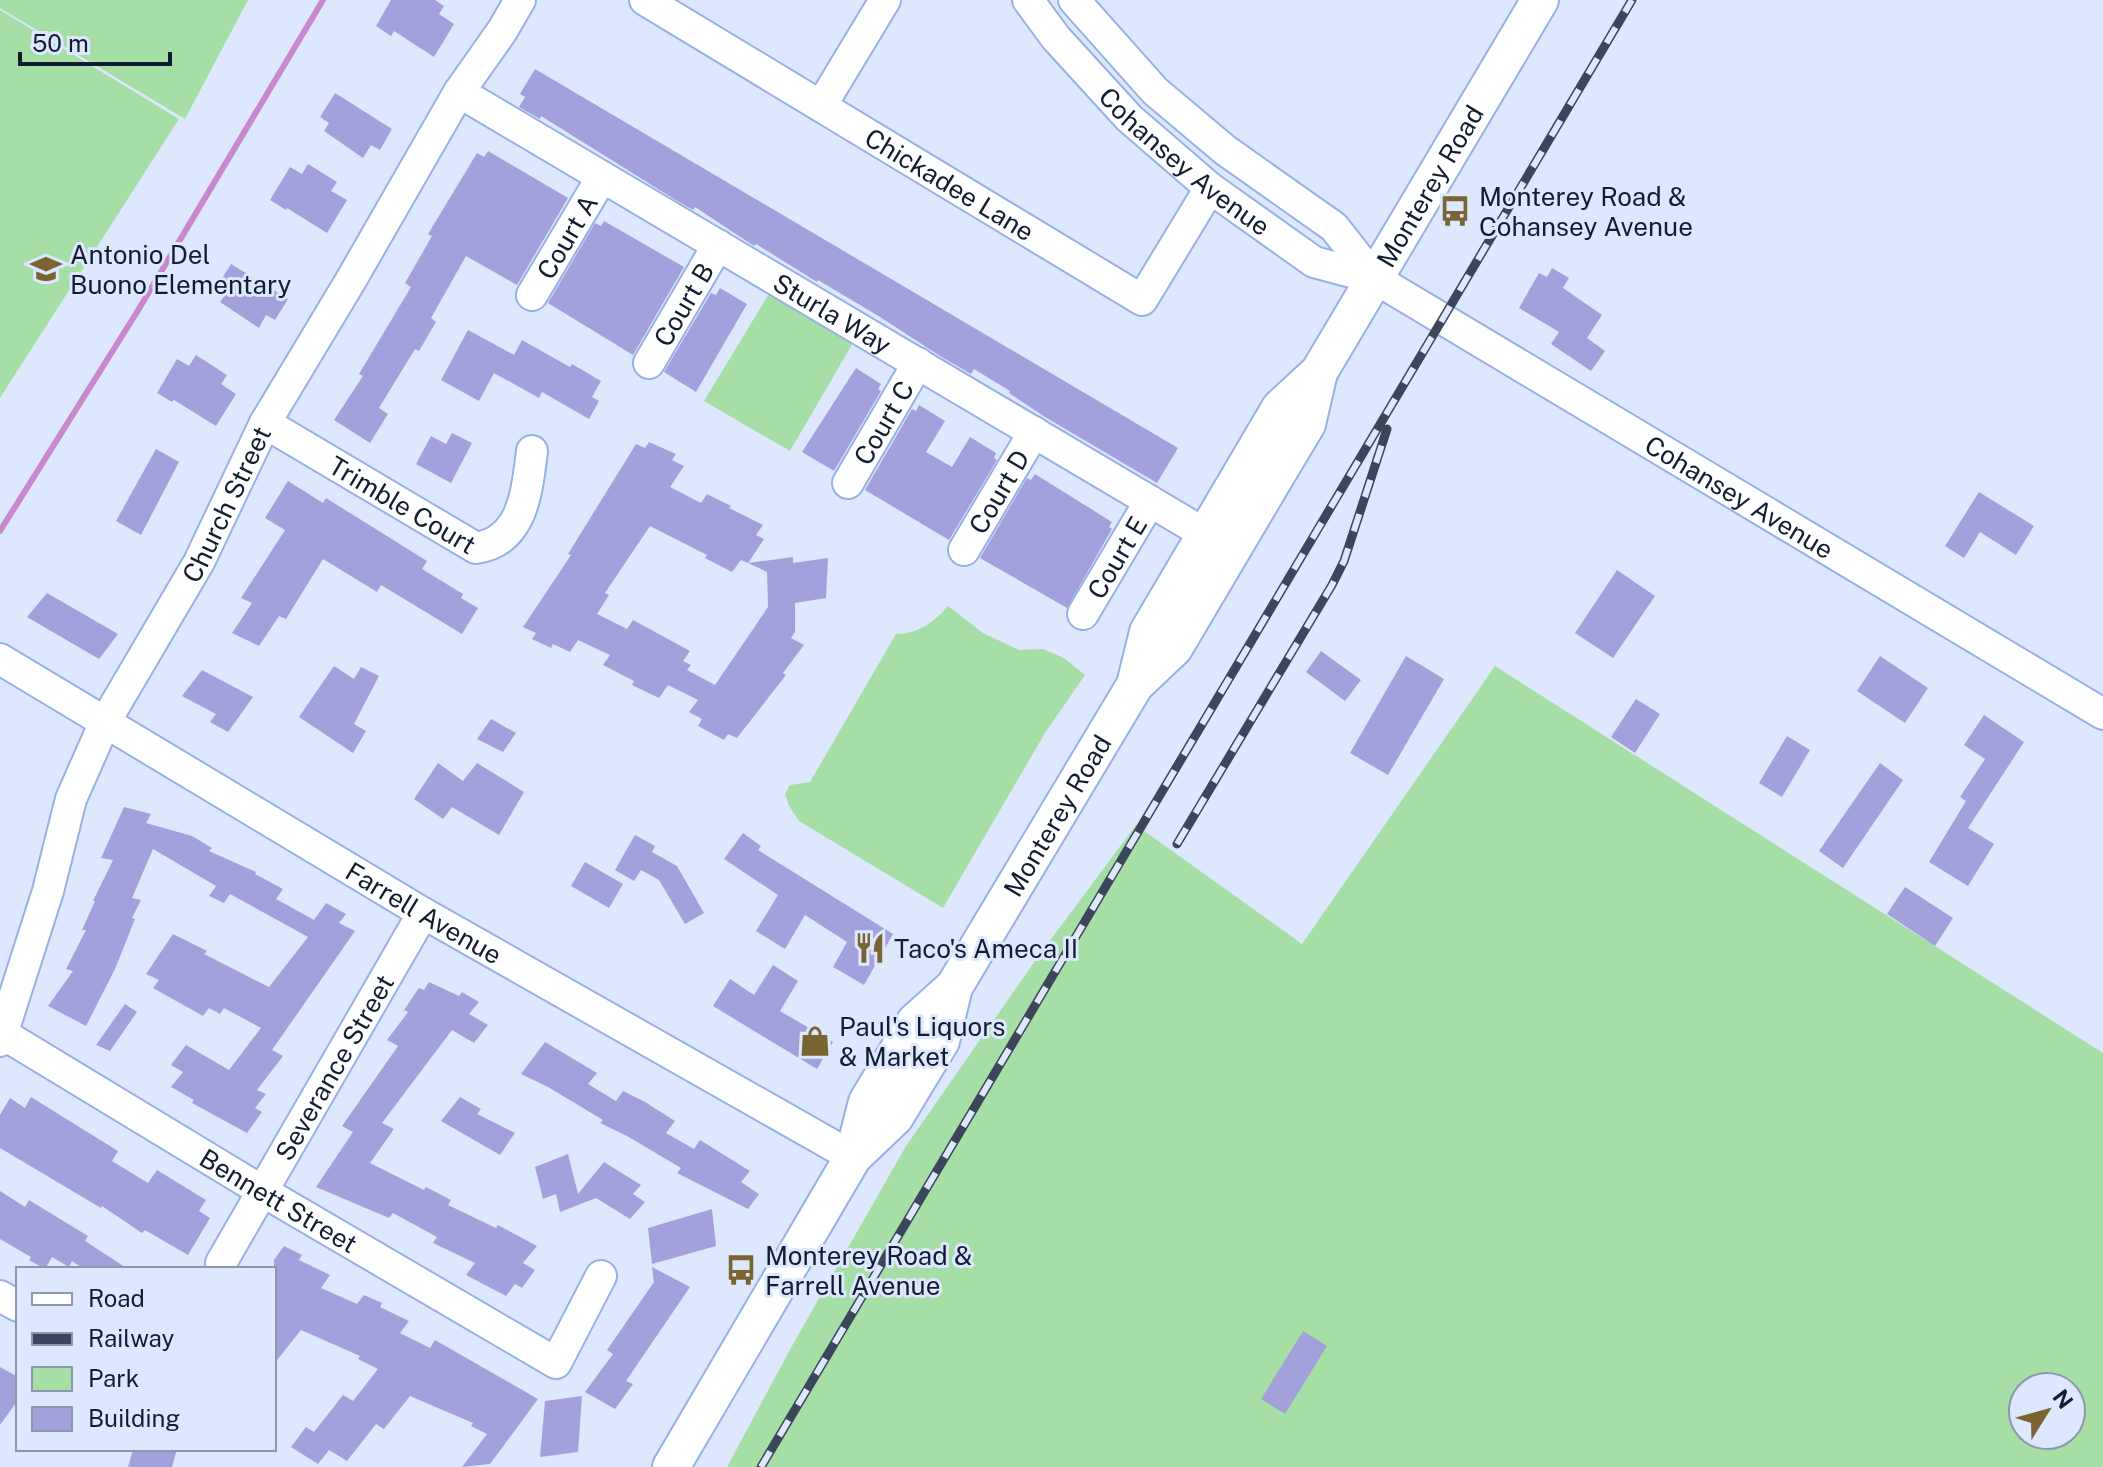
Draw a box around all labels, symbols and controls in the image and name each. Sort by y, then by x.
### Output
scale bar [20,16,170,66]
text: 50 m [32,29,89,57]
street label: Cohansey Avenue [1093,81,1276,241]
street label: Monterey Road [1369,99,1490,272]
street label: Chickadee Lane [860,121,1040,247]
place label: Monterey Road & Cohansey Avenue [1479,181,1693,242]
street label: Court A [530,189,604,284]
bus stop icon: Monterey Road & Cohansey Avenue [1438,194,1472,228]
place label: Antonio Del Buono Elementary [70,239,291,300]
school or university icon: Antonio Del Buono Elementary [29,252,63,286]
street label: Court B [647,257,720,352]
street label: Sturla Way [768,266,897,360]
street label: Court C [847,375,920,470]
street label: Church Street [175,421,277,588]
street label: Cohansey Avenue [1640,428,1839,565]
street label: Court D [962,444,1036,539]
street label: Trimble Court [324,449,482,560]
street label: Court E [1080,511,1153,604]
street label: Monterey Road [997,729,1117,902]
street label: Farrell Avenue [340,855,507,970]
restaurant icon: Taco's Ameca II [853,931,887,965]
place label: Taco's Ameca II [894,933,1078,964]
street label: Severance Street [268,969,400,1166]
place label: Paul's Liquors & Market [839,1011,1006,1072]
shop icon: Paul's Liquors & Market [798,1024,832,1058]
street label: Bennett Street [194,1142,363,1259]
place label: Monterey Road & Farrell Avenue [765,1240,972,1301]
bus stop icon: Monterey Road & Farrell Avenue [724,1253,758,1287]
legend [16,1267,276,1451]
text: Road [88,1284,145,1312]
text: Railway [88,1324,174,1352]
text: Park [88,1364,139,1392]
north arrow [2007,1371,2087,1451]
text: N [2047,1384,2079,1414]
text: Building [88,1404,180,1432]

